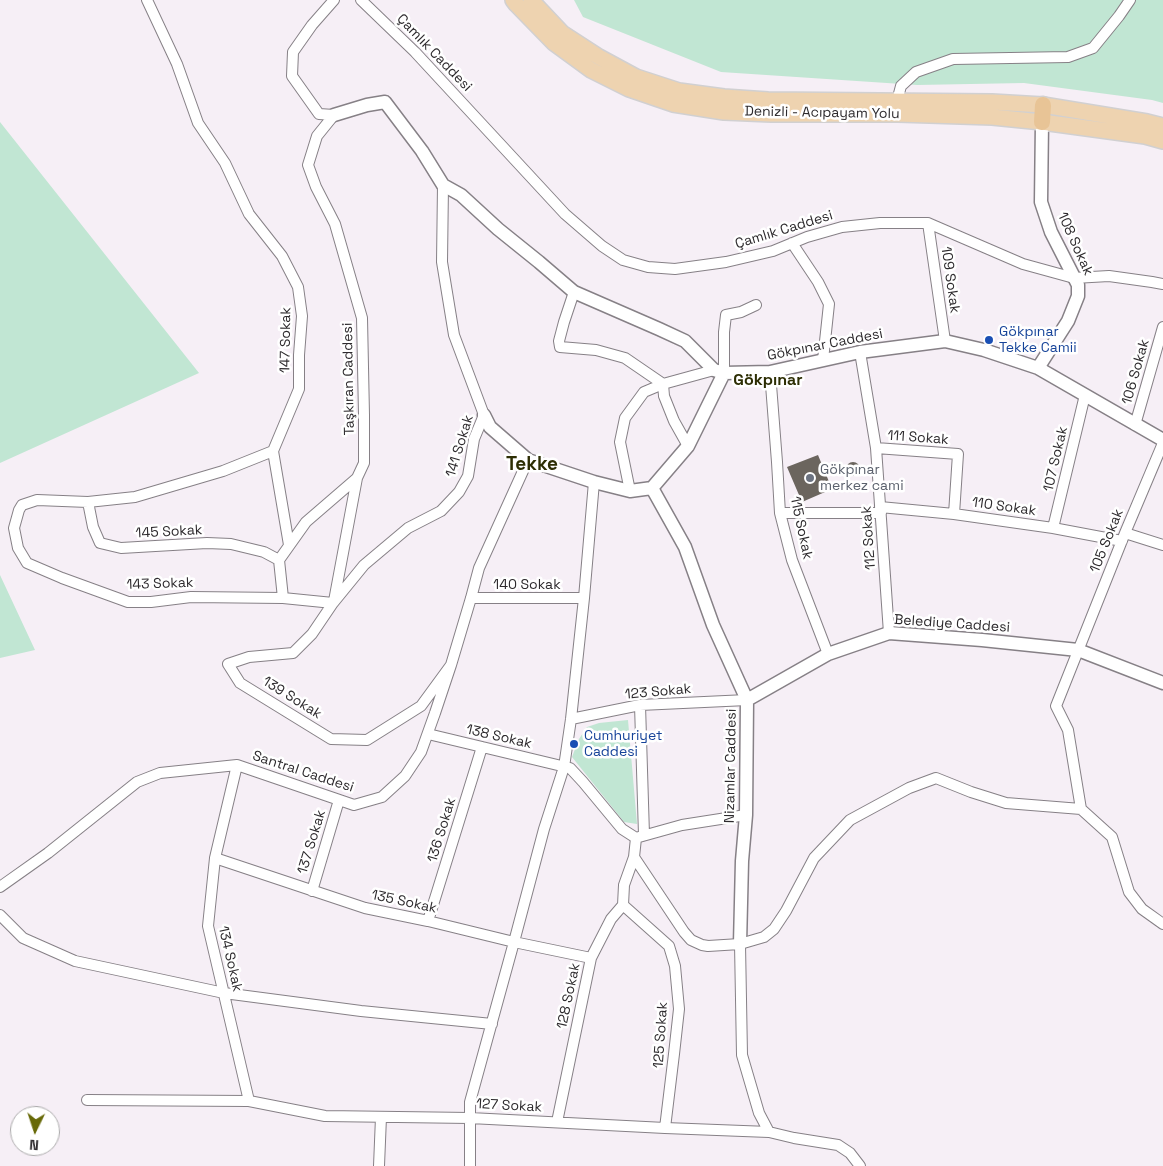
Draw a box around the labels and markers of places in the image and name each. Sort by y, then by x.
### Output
place label: Gökpınar Tekke Camii [999,324,1077,357]
marker: Gökpınar Tekke Camii [983,334,995,346]
place label: Gökpınar merkez cami [820,462,904,494]
marker: Gökpınar merkez cami [804,472,816,484]
place label: Cumhuriyet Caddesi [584,728,662,760]
marker: Cumhuriyet Caddesi [568,738,580,750]

